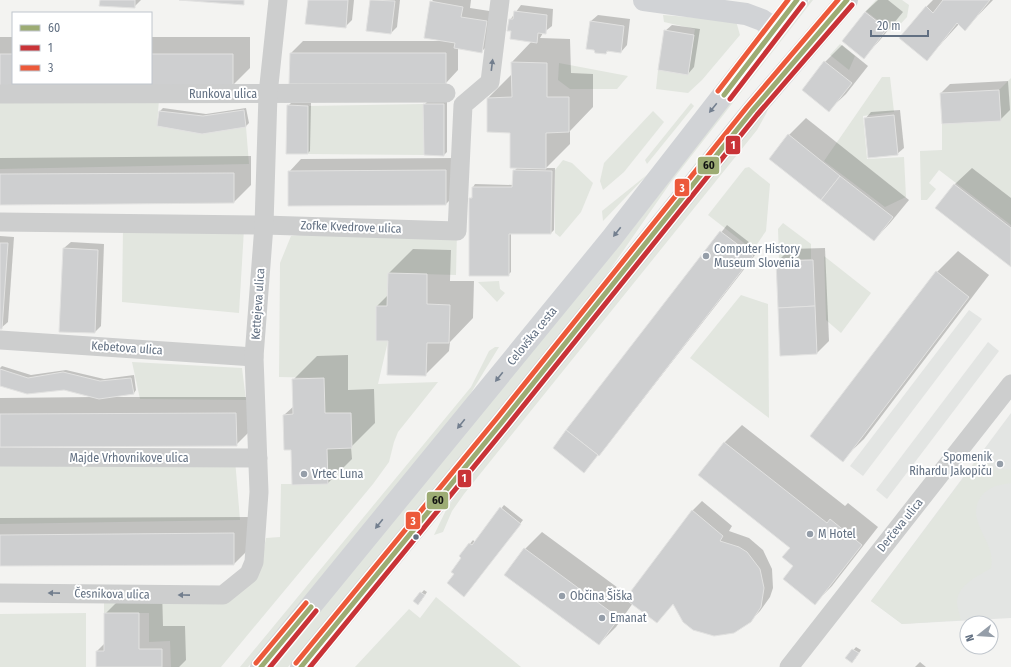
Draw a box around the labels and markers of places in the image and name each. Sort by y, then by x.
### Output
place label: Computer History Museum Slovenia [714,242,800,270]
marker: Computer History Museum Slovenia [701,251,711,261]
place label: Spomenik Rihardu Jakopiču [909,450,992,478]
marker: Spomenik Rihardu Jakopiču [995,459,1005,469]
place label: Vrtec Luna [312,467,364,481]
marker: Vrtec Luna [299,469,309,479]
place label: M Hotel [818,527,856,541]
marker: M Hotel [805,529,815,539]
unlabelled marker [411,532,421,542]
place label: Občina Šiška [570,588,633,603]
marker: Občina Šiška [557,591,567,601]
place label: Emanat [610,611,647,625]
marker: Emanat [597,613,607,623]

